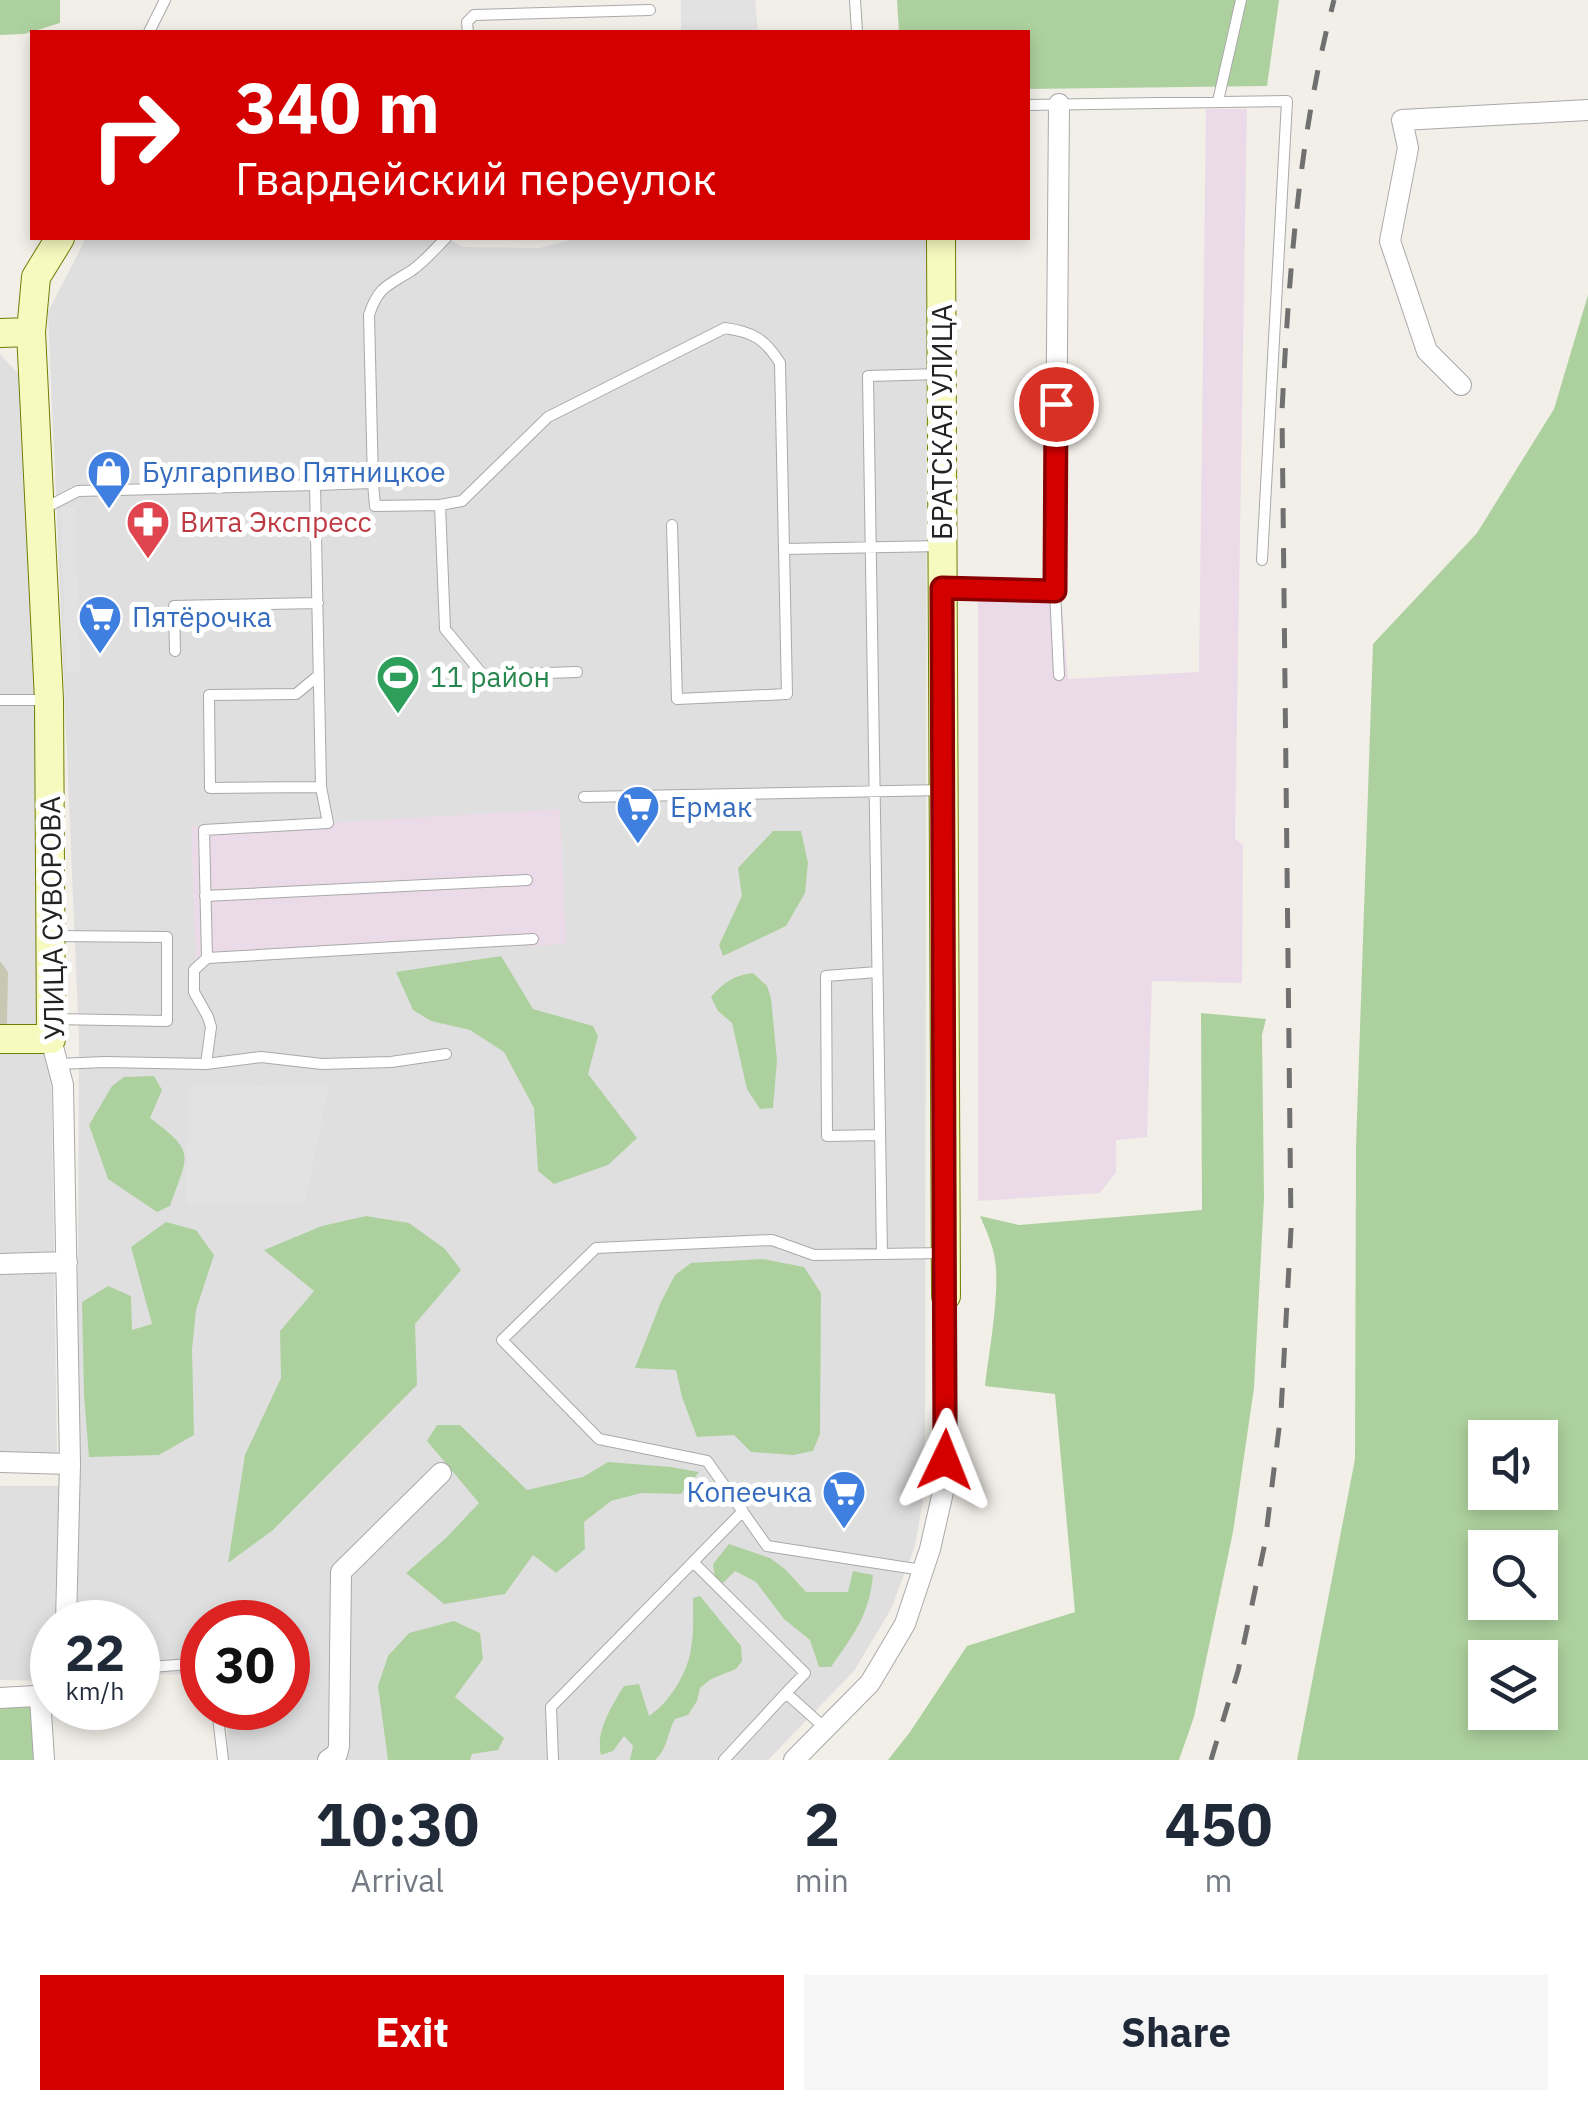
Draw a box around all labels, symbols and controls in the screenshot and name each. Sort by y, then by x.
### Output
text: 340 m [235,61,440,152]
icon: right [70,70,200,200]
text: Гвардейский переулок [235,149,717,207]
street label: БРАТСКАЯ УЛИЦА [923,304,960,540]
pin [1014,362,1099,447]
icon: arrive [1029,377,1084,432]
shop icon: Булгарпиво Пятницкое [86,449,132,510]
place label: Булгарпиво Пятницкое [142,453,446,490]
pharmacy icon: Вита Экспресс [125,499,171,560]
place label: Вита Экспресс [180,503,372,540]
supermarket icon: Пятёрочка [77,594,123,655]
place label: Пятёрочка [132,598,272,635]
sports icon: 11 район [375,654,421,715]
place label: 11 район [430,658,550,695]
supermarket icon: Ермак [615,784,661,845]
place label: Ермак [670,788,752,825]
street label: УЛИЦА СУВОРОВА [31,796,72,1040]
position arrow [893,1408,997,1512]
map controls [1468,1420,1558,1730]
button: sound [1468,1420,1558,1510]
supermarket icon: Копеечка [821,1469,867,1530]
place label: Копеечка [687,1473,812,1510]
button: search [1468,1530,1558,1620]
speed limit sign: 30 [180,1600,310,1730]
text: 22 [65,1620,125,1685]
button: layers [1468,1640,1558,1730]
text: km/h [66,1674,124,1707]
text: 10:30 [316,1784,479,1863]
text: 2 [804,1784,840,1863]
text: 450 [1164,1784,1272,1863]
text: Arrival [351,1859,444,1901]
text: min [795,1859,849,1901]
text: m [1205,1859,1232,1901]
button: Exit [40,1975,784,2090]
button: Share [804,1975,1548,2090]

